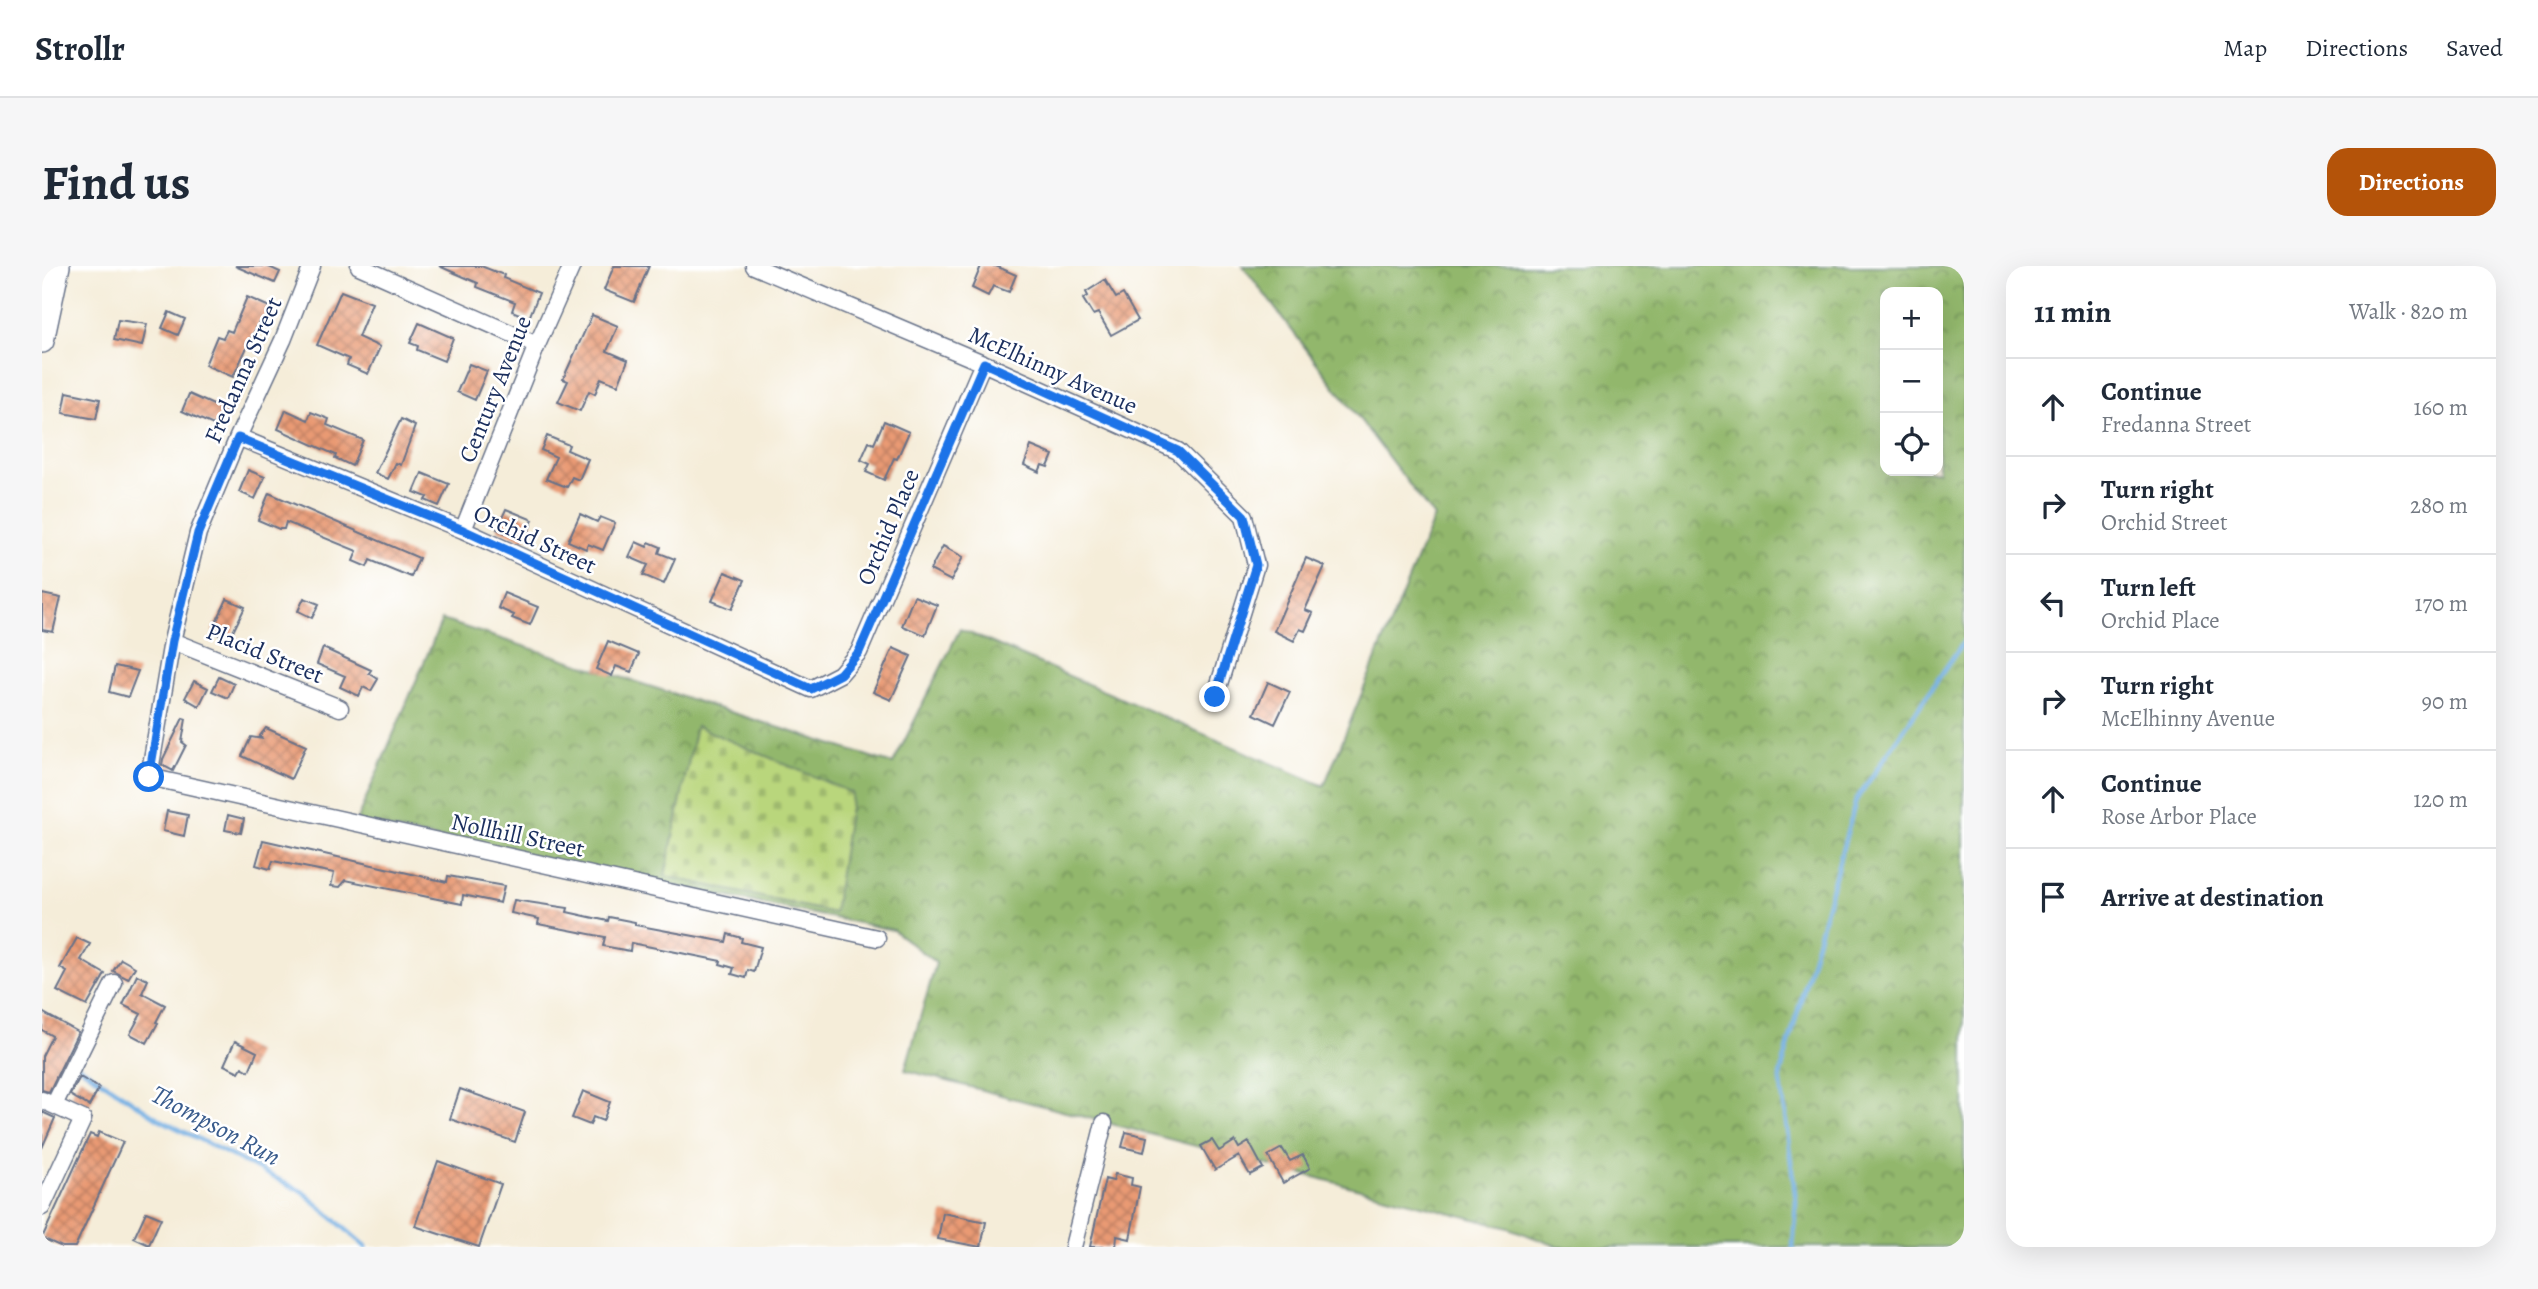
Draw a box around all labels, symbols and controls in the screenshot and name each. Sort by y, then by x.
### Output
text: Strollr [35,26,125,71]
text: Map [2223,32,2267,64]
text: Directions [2305,32,2408,64]
text: Saved [2446,32,2503,64]
button: Directions [2327,148,2496,216]
text: Find us [42,149,190,216]
map controls [1880,287,1943,476]
button: + [1880,287,1943,350]
street label: Fredanna Street [196,292,290,448]
text: 11 min [2034,292,2111,332]
text: Walk · 820 m [2349,296,2468,327]
street label: Century Avenue [451,311,539,467]
street label: McElhinny Avenue [963,318,1143,422]
button: − [1880,350,1943,413]
text: Continue [2101,374,2202,409]
icon: ahead [2034,388,2072,426]
text: 160 m [2414,392,2468,423]
text: Fredanna Street [2101,409,2251,440]
button: locate [1880,413,1943,476]
street label: Orchid Place [849,464,927,590]
text: Turn right [2101,472,2214,507]
icon: right [2034,486,2072,524]
text: 280 m [2410,490,2468,521]
street label: Orchid Street [468,497,602,581]
text: Orchid Street [2101,507,2227,538]
text: Turn left [2101,570,2196,605]
icon: left [2034,584,2072,622]
text: 170 m [2415,588,2468,619]
text: Orchid Place [2101,605,2220,636]
street label: Placid Street [202,615,328,691]
text: Turn right [2101,668,2214,703]
route end [1199,681,1230,712]
icon: right [2034,682,2072,720]
text: 90 m [2422,686,2468,717]
text: McElhinny Avenue [2101,703,2275,734]
route start [133,761,164,792]
text: Continue [2101,766,2202,801]
icon: ahead [2034,780,2072,818]
text: 120 m [2413,784,2468,815]
text: Rose Arbor Place [2101,801,2257,832]
street label: Nollhill Street [448,805,588,865]
icon: arrive [2034,878,2072,916]
text: Arrive at destination [2101,880,2324,915]
water label: Thompson Run [145,1077,287,1174]

